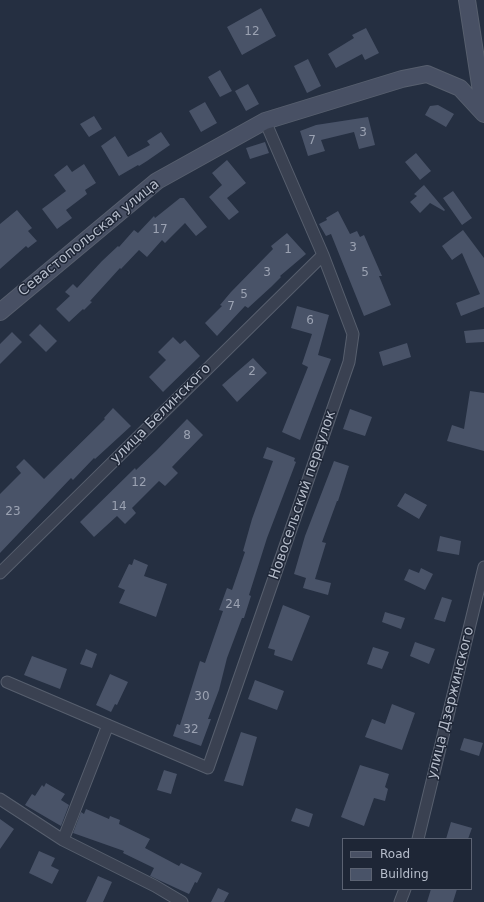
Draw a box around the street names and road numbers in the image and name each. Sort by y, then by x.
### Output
street label: Севастопольская улица [15,176,163,300]
street label: улица Белинского [107,360,215,468]
street label: Новосельский переулок [266,408,340,582]
street label: улица Дзержинского [424,625,478,781]

